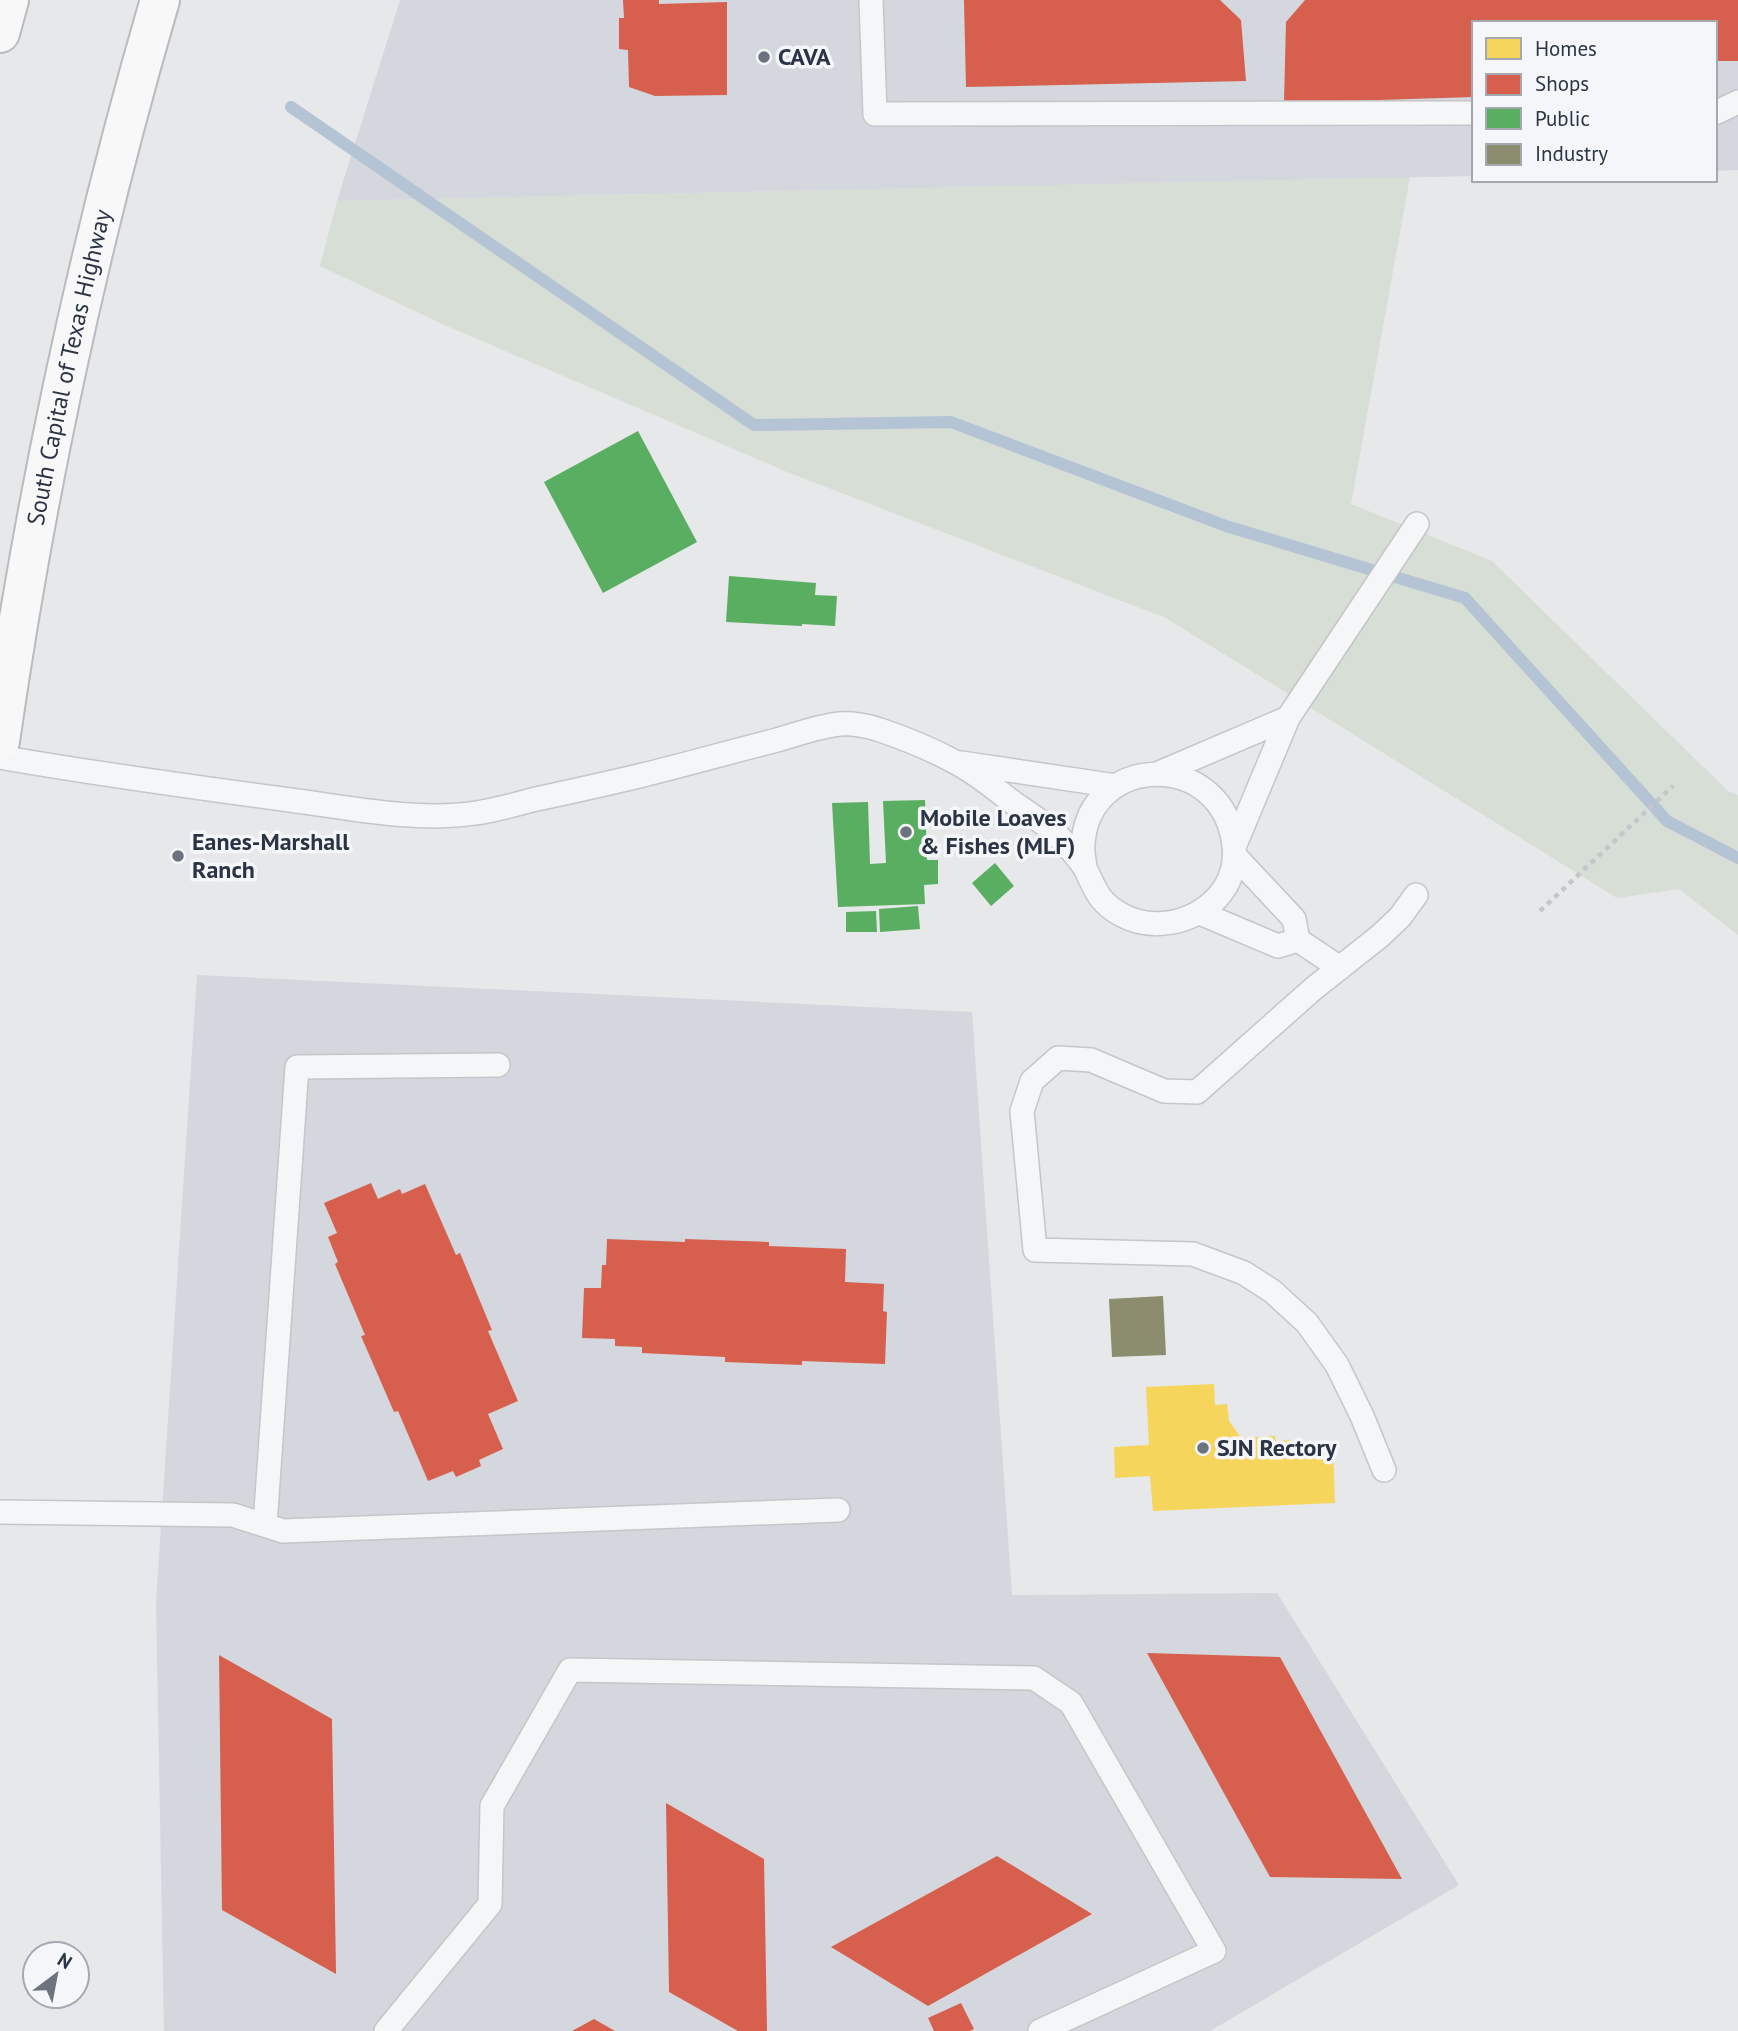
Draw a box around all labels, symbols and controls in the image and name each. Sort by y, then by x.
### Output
legend [1472,21,1717,182]
text: Homes [1535,35,1597,62]
place label: CAVA [778,41,831,72]
marker: CAVA [756,49,772,65]
text: Shops [1535,70,1589,97]
text: Public [1535,105,1590,132]
text: Industry [1535,140,1608,167]
street label: South Capital of Texas Highway [20,206,118,528]
place label: Mobile Loaves & Fishes (MLF) [920,802,1075,861]
marker: Mobile Loaves & Fishes (MLF) [898,824,914,840]
place label: Eanes-Marshall Ranch [192,826,350,885]
marker: Eanes-Marshall Ranch [170,848,186,864]
place label: SJN Rectory [1217,1432,1337,1463]
marker: SJN Rectory [1195,1440,1211,1456]
north arrow [21,1940,91,2010]
text: N [53,1947,77,1974]

